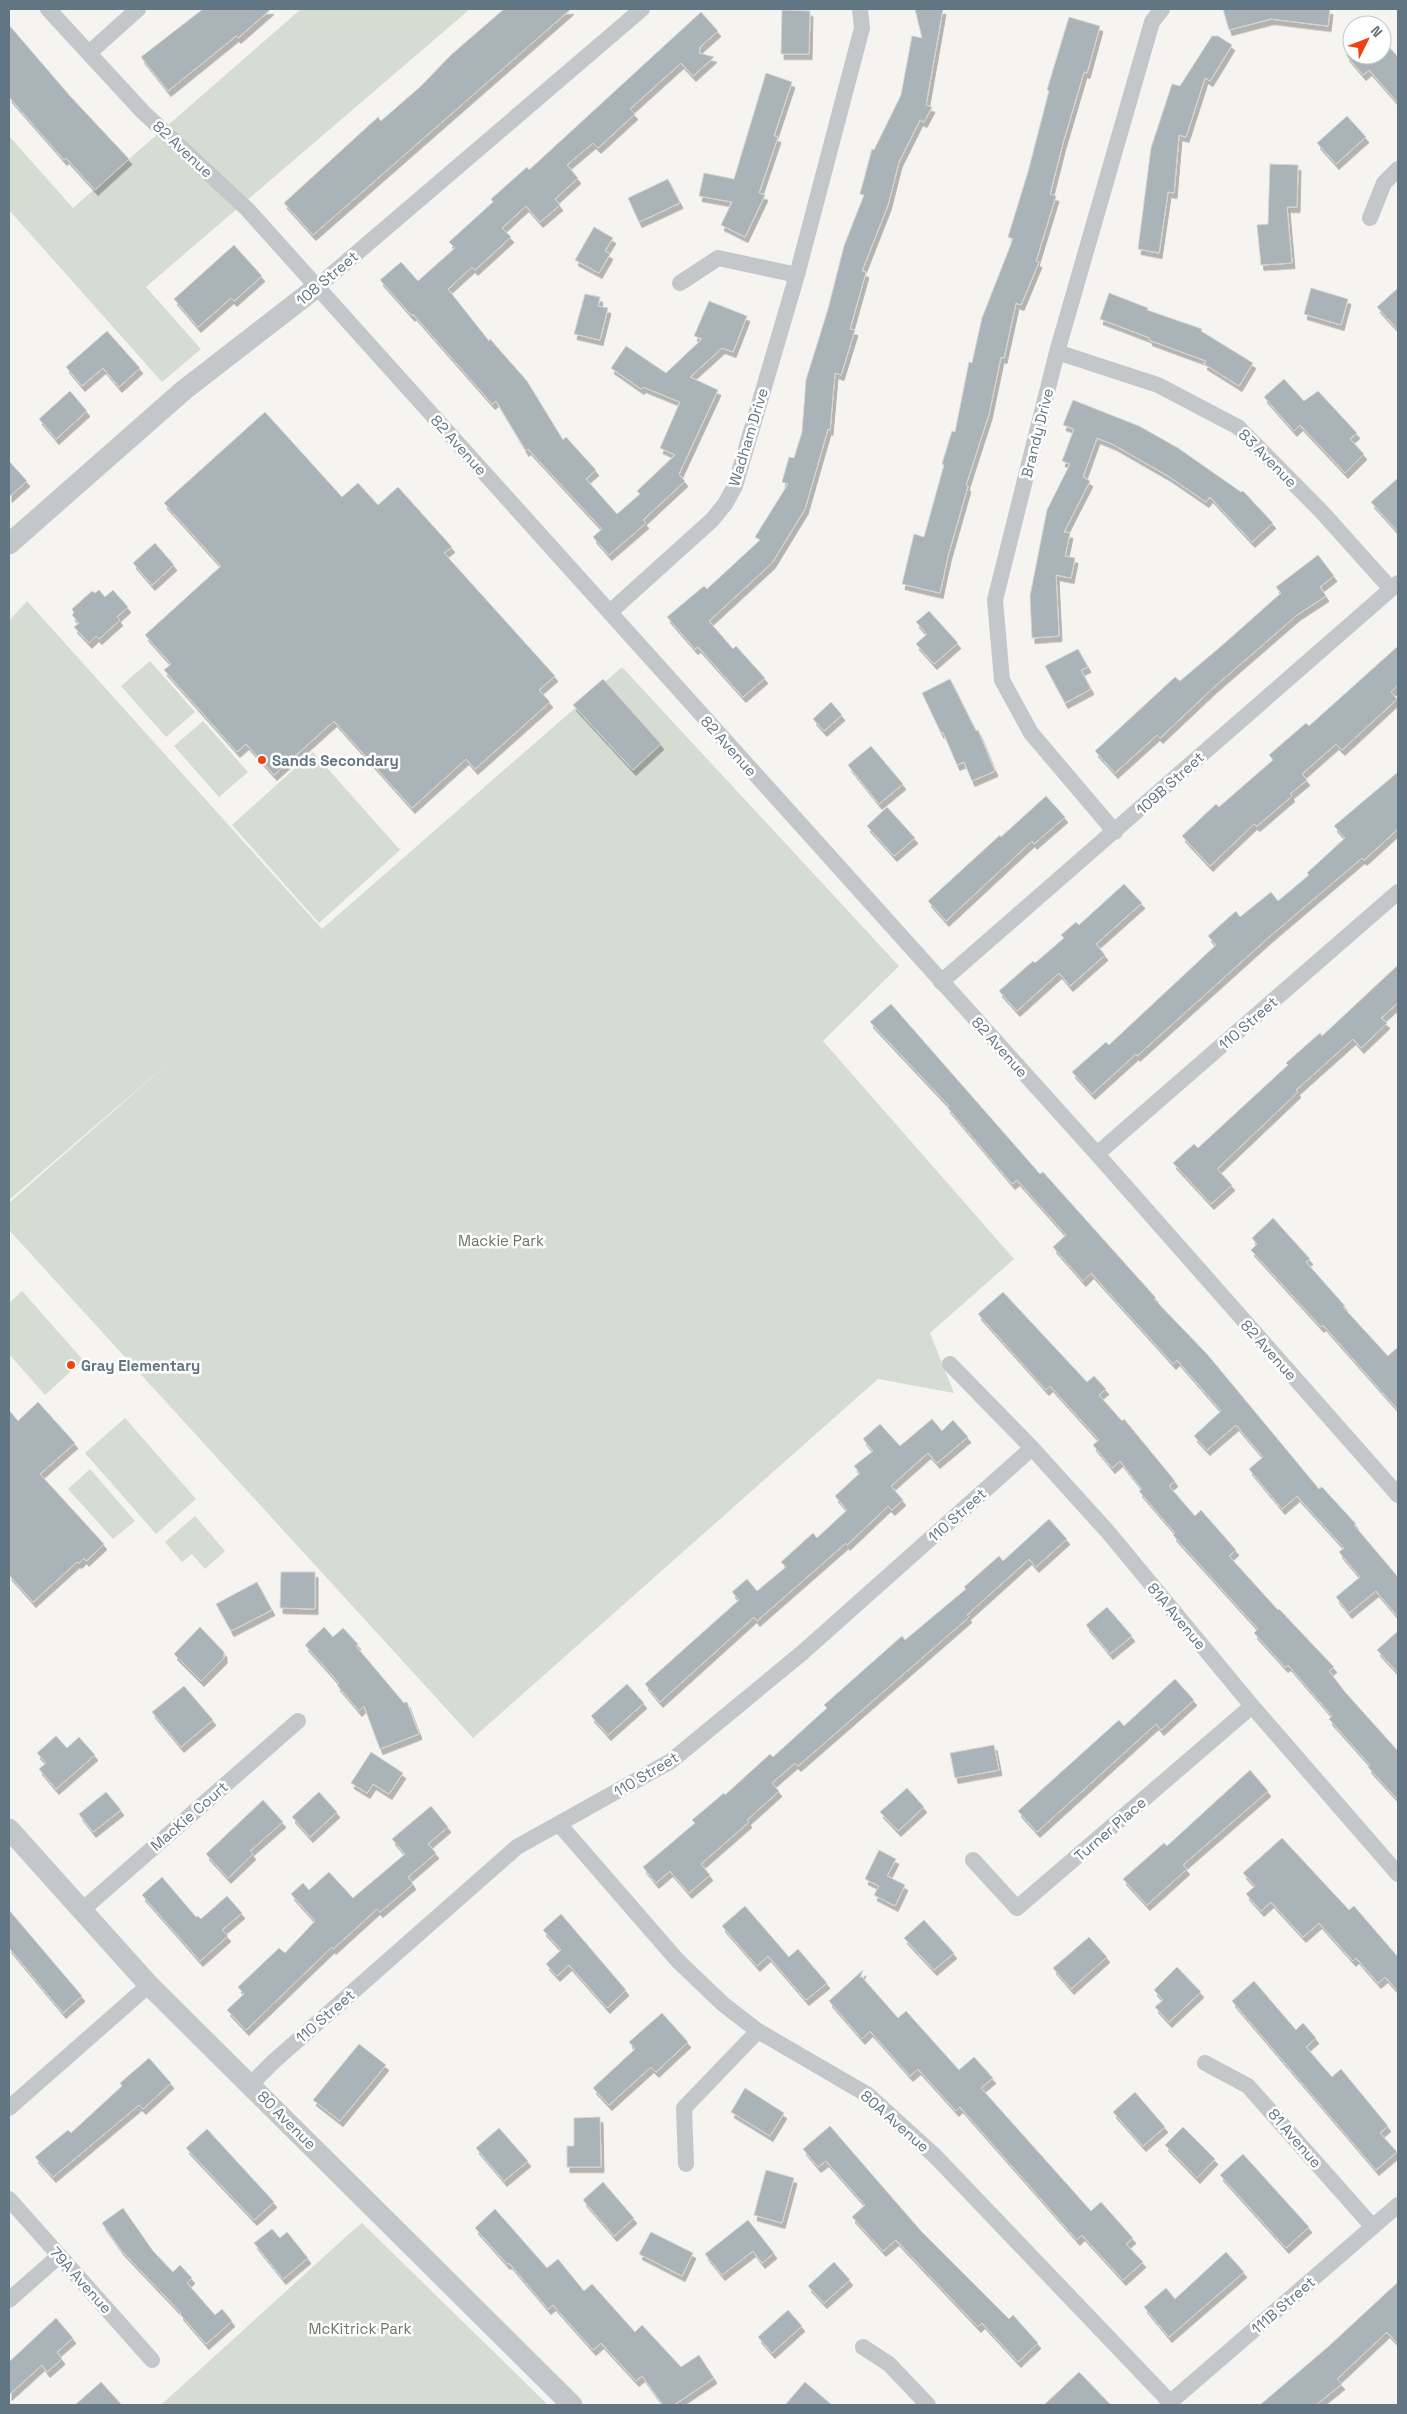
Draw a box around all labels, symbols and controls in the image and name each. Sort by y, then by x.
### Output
north arrow [1342,15,1392,65]
text: N [1367,22,1386,41]
street label: 82 Avenue [149,116,217,182]
street label: 108 Street [292,247,362,309]
street label: Wadham Drive [724,386,772,488]
street label: Brandy Drive [1017,386,1057,480]
street label: 82 Avenue [427,411,491,479]
street label: 83 Avenue [1235,425,1301,491]
street label: 82 Avenue [697,712,761,780]
street label: 109B Street [1132,748,1208,818]
place label: Sands Secondary [272,751,399,770]
marker: Sands Secondary [256,754,268,766]
street label: 110 Street [1215,992,1281,1054]
street label: 82 Avenue [968,1013,1032,1081]
park label: Mackie Park [458,1231,544,1250]
street label: 82 Avenue [1237,1316,1301,1384]
place label: Gray Elementary [81,1356,200,1375]
marker: Gray Elementary [65,1359,77,1371]
street label: 110 Street [924,1484,990,1546]
street label: 81A Avenue [1144,1579,1211,1653]
street label: 110 Street [610,1747,682,1801]
street label: MacKie Court [146,1777,232,1855]
street label: Turner Place [1070,1793,1150,1865]
street label: 110 Street [292,1985,358,2047]
street label: 80A Avenue [857,2086,933,2156]
street label: 80 Avenue [254,2087,321,2154]
street label: 81 Avenue [1264,2105,1326,2172]
street label: 79A Avenue [46,2243,116,2317]
street label: 111B Street [1247,2272,1319,2338]
park label: McKitrick Park [308,2319,412,2338]

